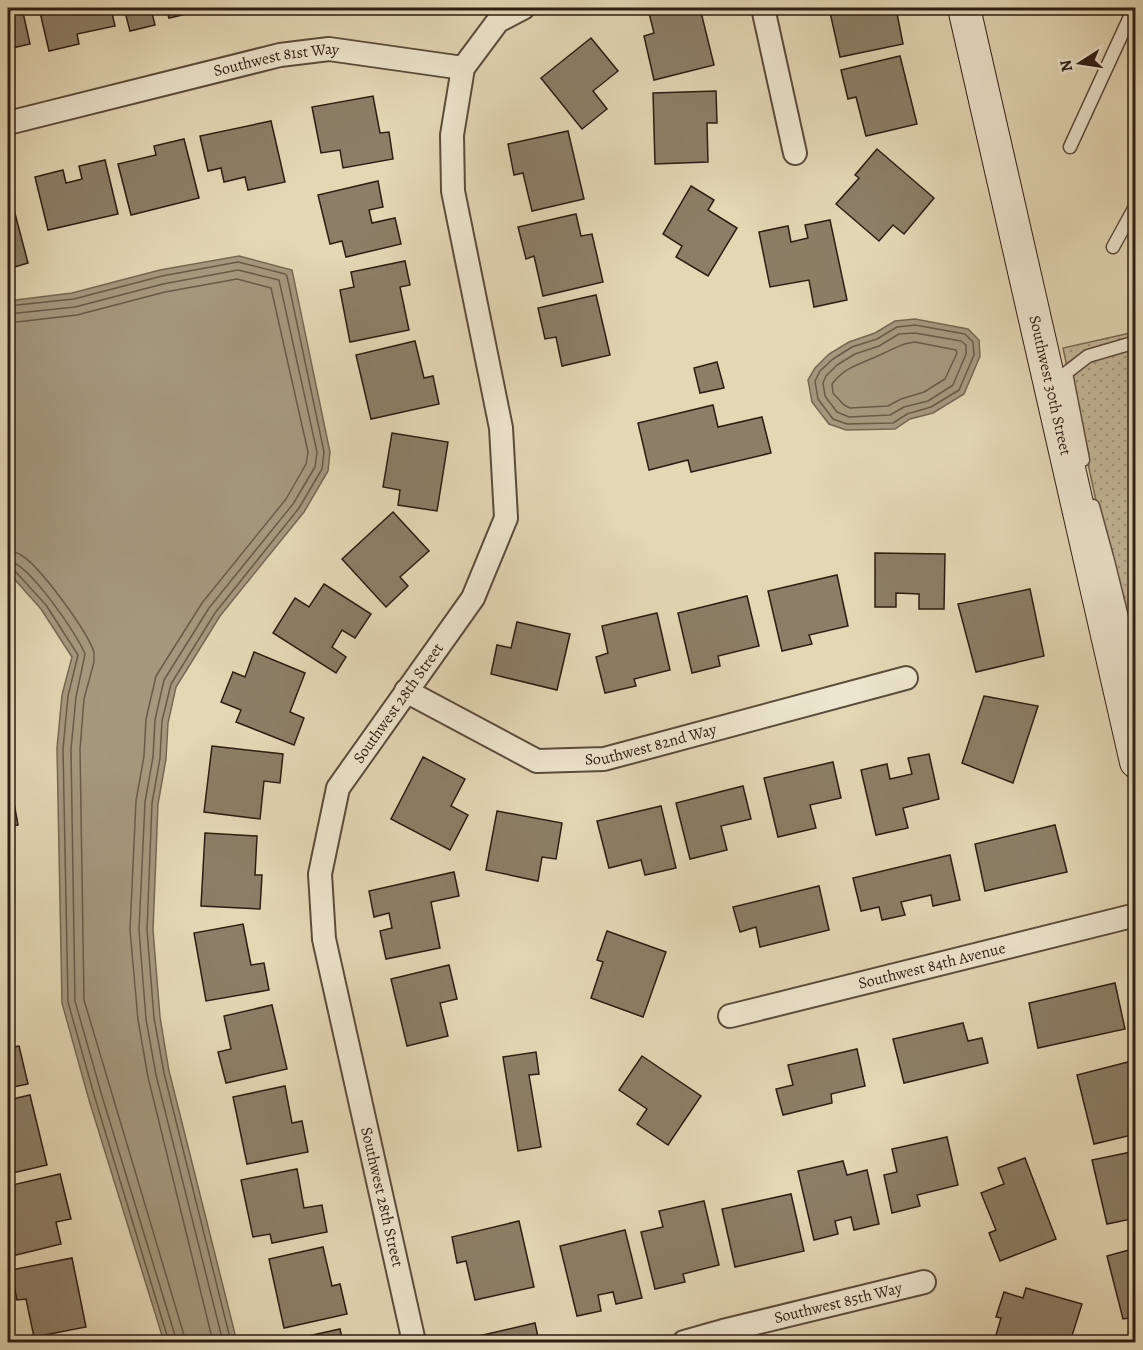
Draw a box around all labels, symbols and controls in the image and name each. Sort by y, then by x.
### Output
north arrow [1050,33,1110,93]
street label: Southwest 81st Way [211,38,341,82]
text: N [1054,58,1078,74]
street label: Southwest 30th Street [1023,313,1077,457]
street label: Southwest 28th Street [348,638,449,768]
street label: Southwest 82nd Way [584,718,720,771]
street label: Southwest 84th Avenue [856,937,1008,995]
street label: Southwest 28th Street [355,1125,409,1269]
street label: Southwest 85th Way [772,1277,905,1329]

